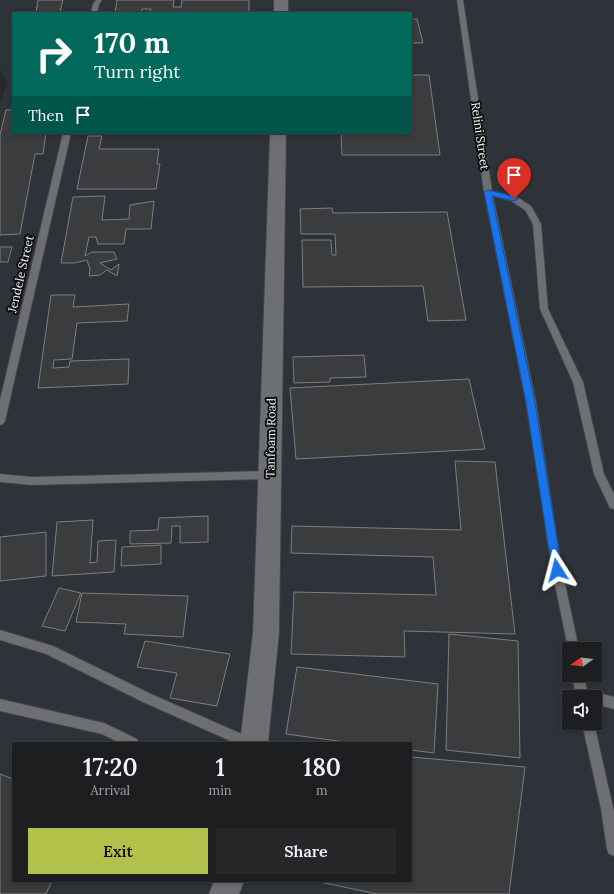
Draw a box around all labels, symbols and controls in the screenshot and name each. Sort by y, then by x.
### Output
text: 170 m [94,25,169,61]
icon: right [28,28,80,80]
text: Turn right [94,60,180,83]
street label: Relini Street [468,101,493,171]
icon: arrive [72,104,94,126]
text: Then [28,106,64,125]
pin [497,158,531,199]
icon: arrive [503,164,525,186]
street label: Jendele Street [4,234,37,315]
street label: Tanfoam Road [262,398,279,478]
position arrow [536,549,578,591]
north arrow [562,642,602,682]
map controls [562,642,602,730]
button: sound [562,690,602,730]
text: 17:20 [83,752,138,783]
text: 1 [215,752,225,783]
text: 180 [303,752,341,783]
text: Arrival [90,782,130,799]
text: min [209,782,232,799]
text: m [316,782,328,799]
button: Exit [28,828,208,874]
button: Share [216,828,396,874]

